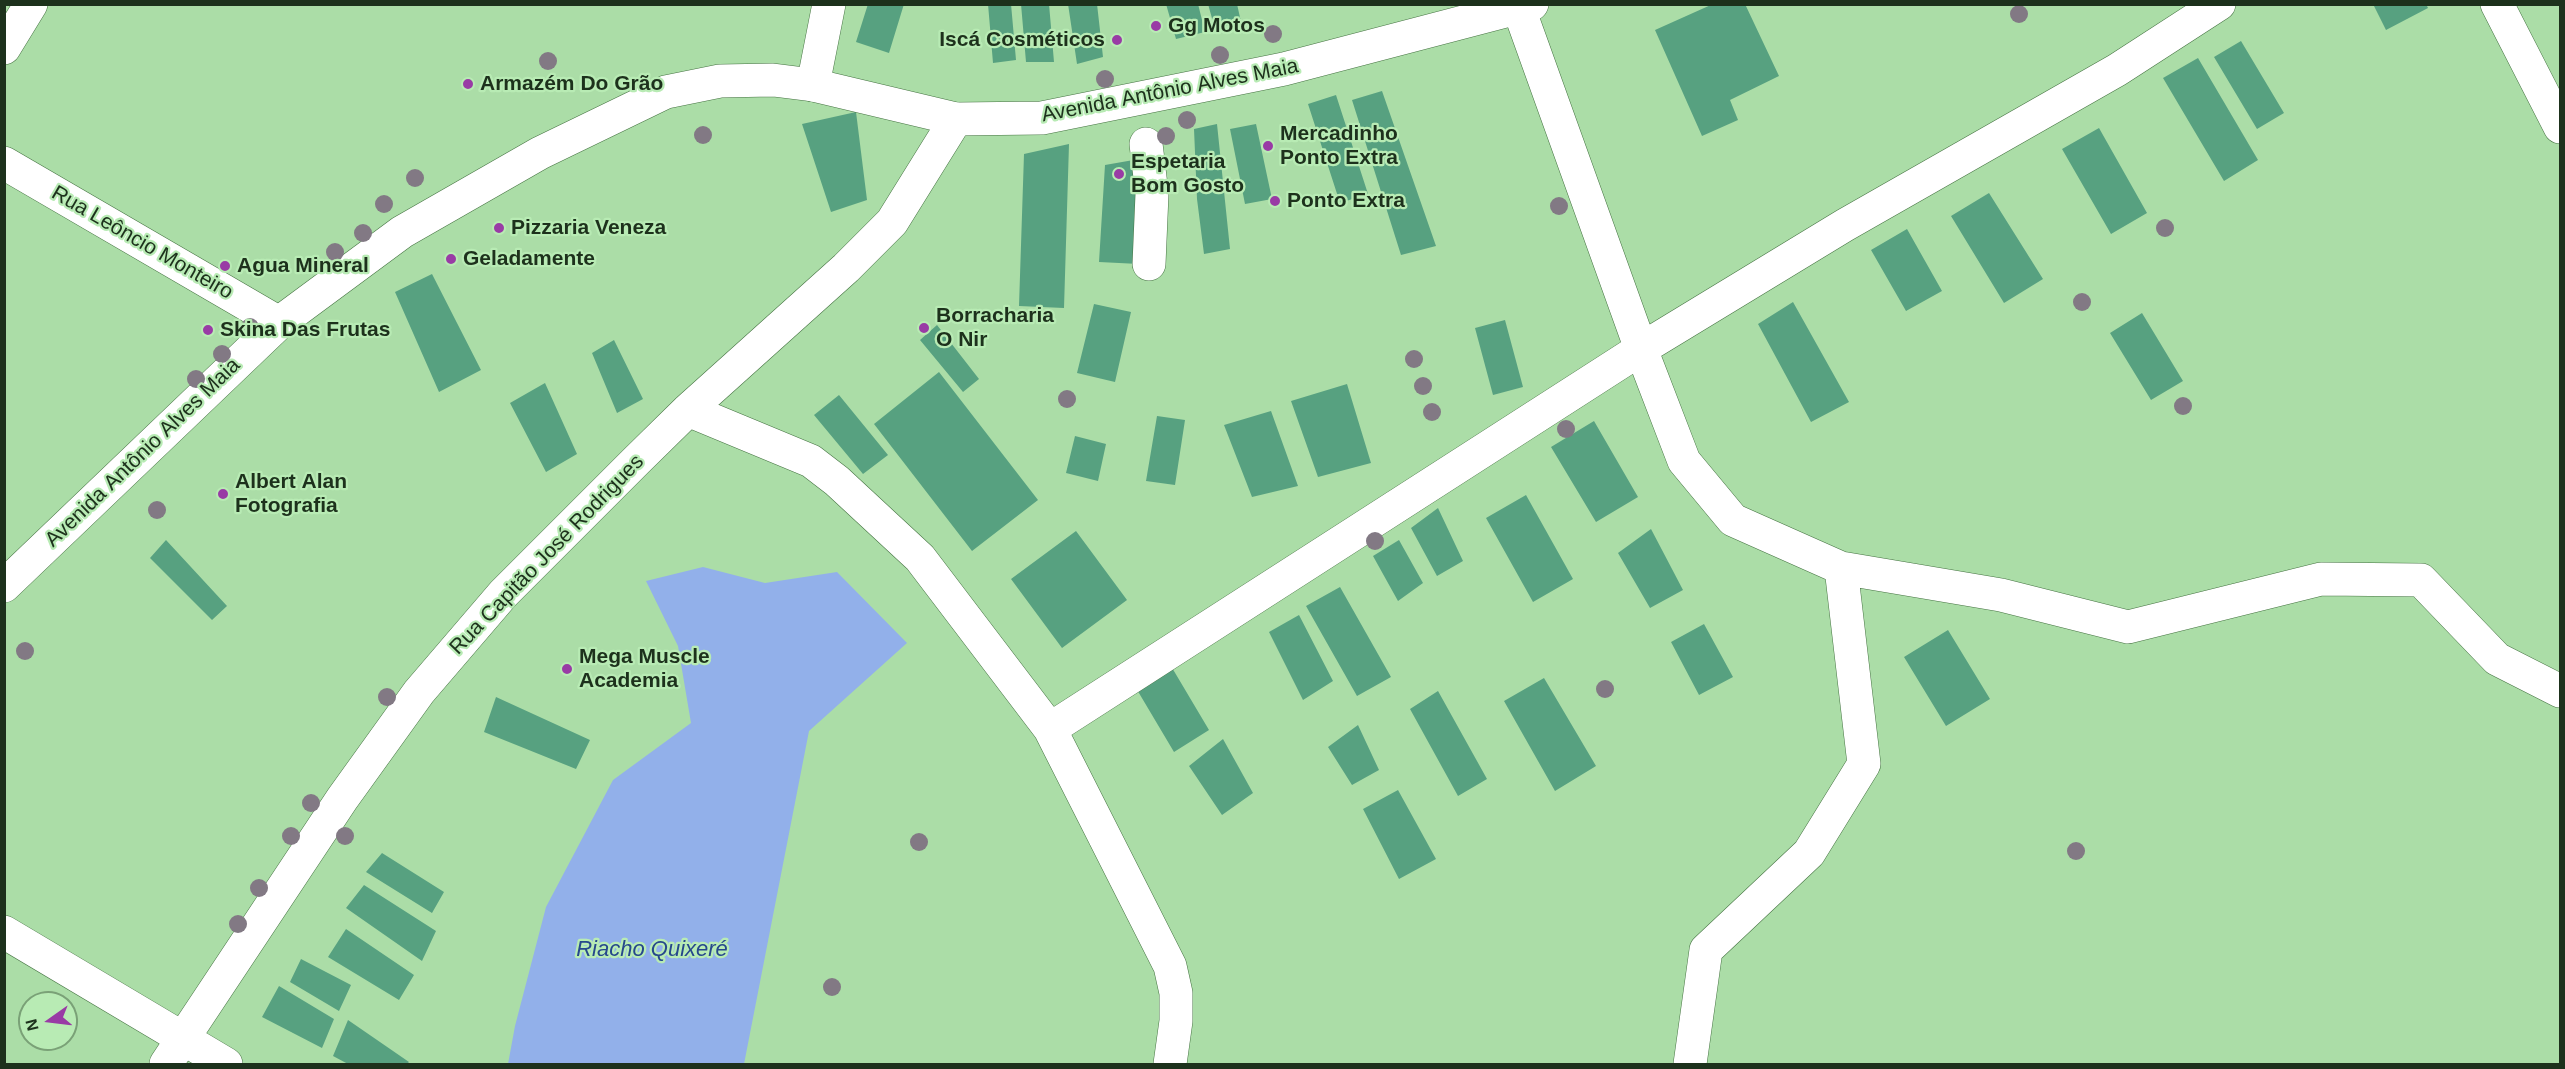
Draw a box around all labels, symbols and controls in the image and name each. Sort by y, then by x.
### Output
place label: Gg Motos [1168,13,1265,39]
marker: Gg Motos [1149,19,1163,33]
place label: Iscá Cosméticos [939,27,1105,53]
marker: Iscá Cosméticos [1110,33,1124,47]
street label: Avenida Antônio Alves Maia [1039,54,1301,128]
place label: Armazém Do Grão [480,71,663,97]
marker: Armazém Do Grão [461,77,475,91]
place label: Mercadinho Ponto Extra [1280,121,1398,171]
marker: Mercadinho Ponto Extra [1261,139,1275,153]
place label: Espetaria Bom Gosto [1131,149,1244,199]
marker: Espetaria Bom Gosto [1112,167,1126,181]
street label: Rua Leôncio Monteiro [47,181,237,305]
place label: Ponto Extra [1287,188,1405,214]
marker: Ponto Extra [1268,194,1282,208]
place label: Pizzaria Veneza [511,215,666,241]
marker: Pizzaria Veneza [492,221,506,235]
place label: Geladamente [463,246,595,272]
marker: Geladamente [444,252,458,266]
place label: Agua Mineral [237,253,369,279]
marker: Agua Mineral [218,259,232,273]
place label: Borracharia O Nir [936,303,1054,353]
place label: Skina Das Frutas [220,317,390,343]
marker: Borracharia O Nir [917,321,931,335]
marker: Skina Das Frutas [201,323,215,337]
street label: Avenida Antônio Alves Maia [40,353,246,553]
street label: Rua Capitão José Rodrigues [445,450,649,660]
place label: Albert Alan Fotografia [235,469,347,519]
marker: Albert Alan Fotografia [216,487,230,501]
place label: Mega Muscle Academia [579,644,710,694]
marker: Mega Muscle Academia [560,662,574,676]
water label: Riacho Quixeré [576,937,728,963]
north arrow [18,991,78,1051]
text: N [22,1017,42,1033]

